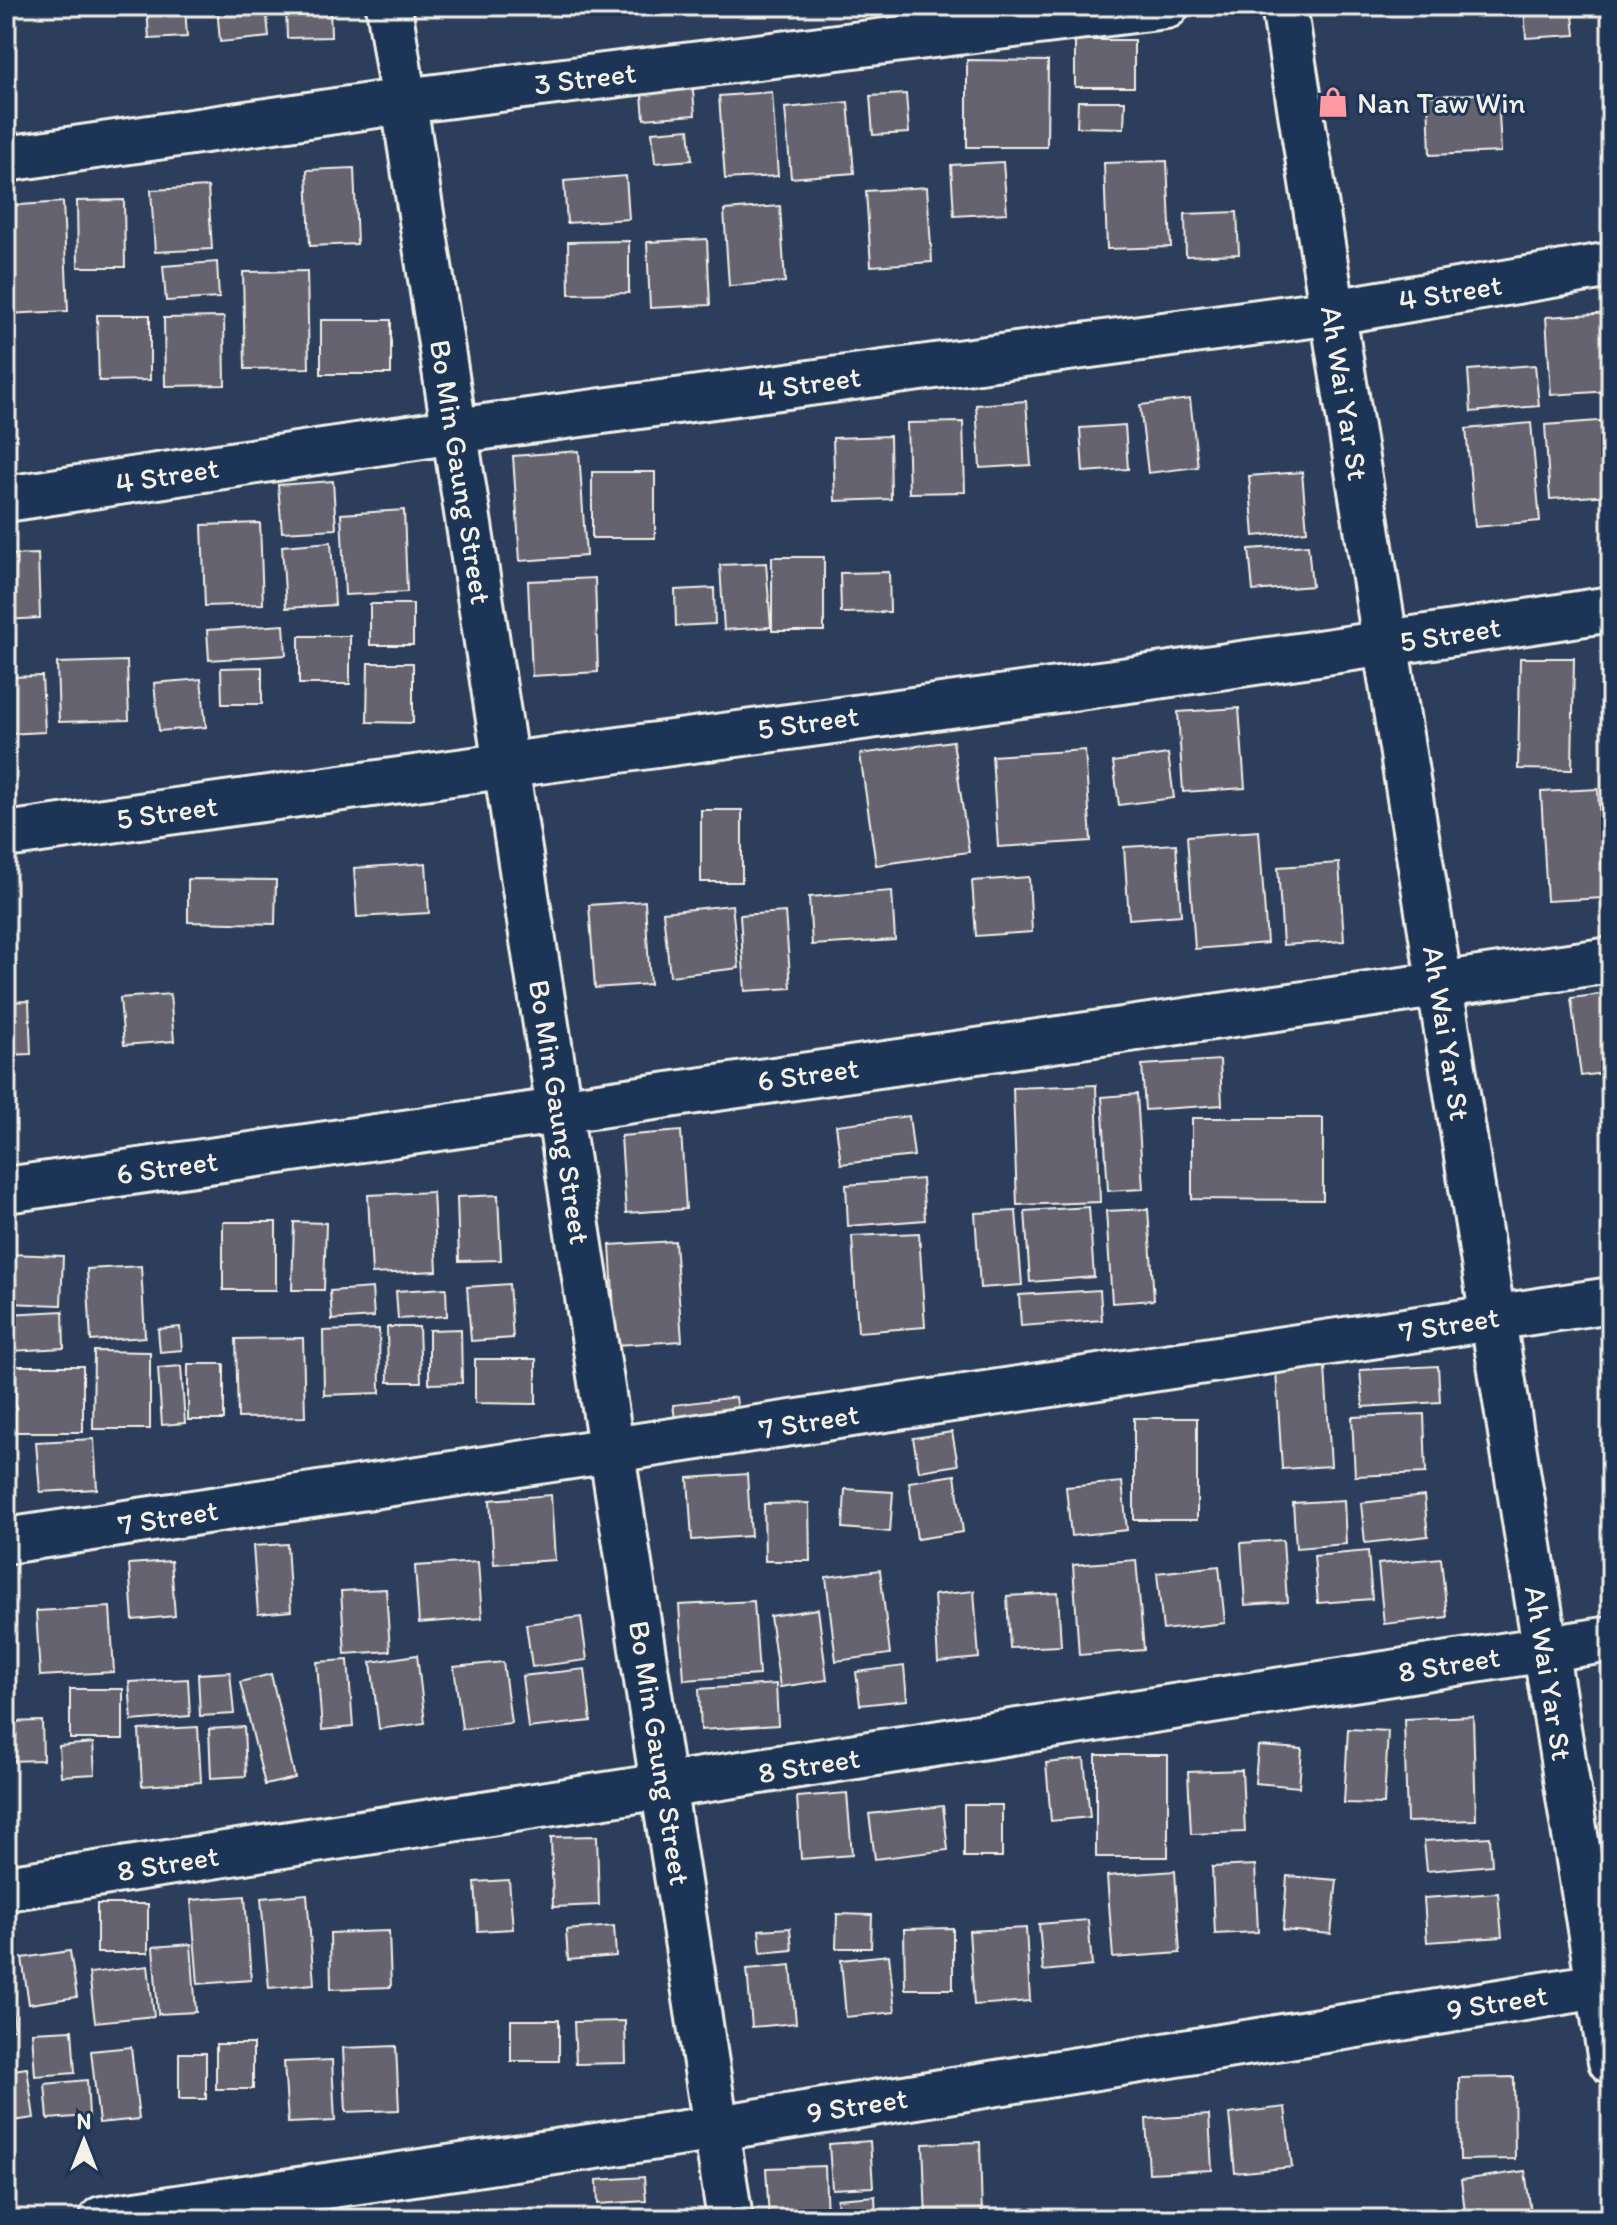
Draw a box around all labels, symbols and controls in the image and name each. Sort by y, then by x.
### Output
street label: 3 Street [532,53,638,103]
place label: Nan Taw Win [1357,84,1526,121]
shop icon: Nan Taw Win [1316,85,1350,119]
street label: 4 Street [1396,266,1504,318]
street label: Ah Wai Yar St [1313,303,1377,483]
street label: Bo Min Gaung Street [422,337,500,607]
street label: 4 Street [755,357,863,409]
street label: 4 Street [113,449,221,501]
street label: 5 Street [1397,608,1503,660]
street label: 5 Street [755,697,861,747]
street label: 5 Street [114,787,220,837]
street label: Ah Wai Yar St [1415,943,1479,1123]
street label: Bo Min Gaung Street [521,977,599,1247]
street label: 6 Street [755,1049,861,1099]
street label: 6 Street [114,1142,220,1192]
street label: 7 Street [1396,1298,1502,1350]
street label: 7 Street [756,1395,862,1447]
street label: 7 Street [115,1491,221,1543]
street label: Ah Wai Yar St [1517,1583,1581,1763]
street label: Bo Min Gaung Street [621,1618,699,1888]
street label: 8 Street [1395,1638,1503,1690]
street label: 8 Street [755,1739,863,1791]
street label: 8 Street [114,1837,222,1889]
street label: 9 Street [1444,1976,1550,2028]
street label: 9 Street [804,2079,910,2131]
north arrow [44,2101,124,2181]
text: N [77,2108,91,2135]

